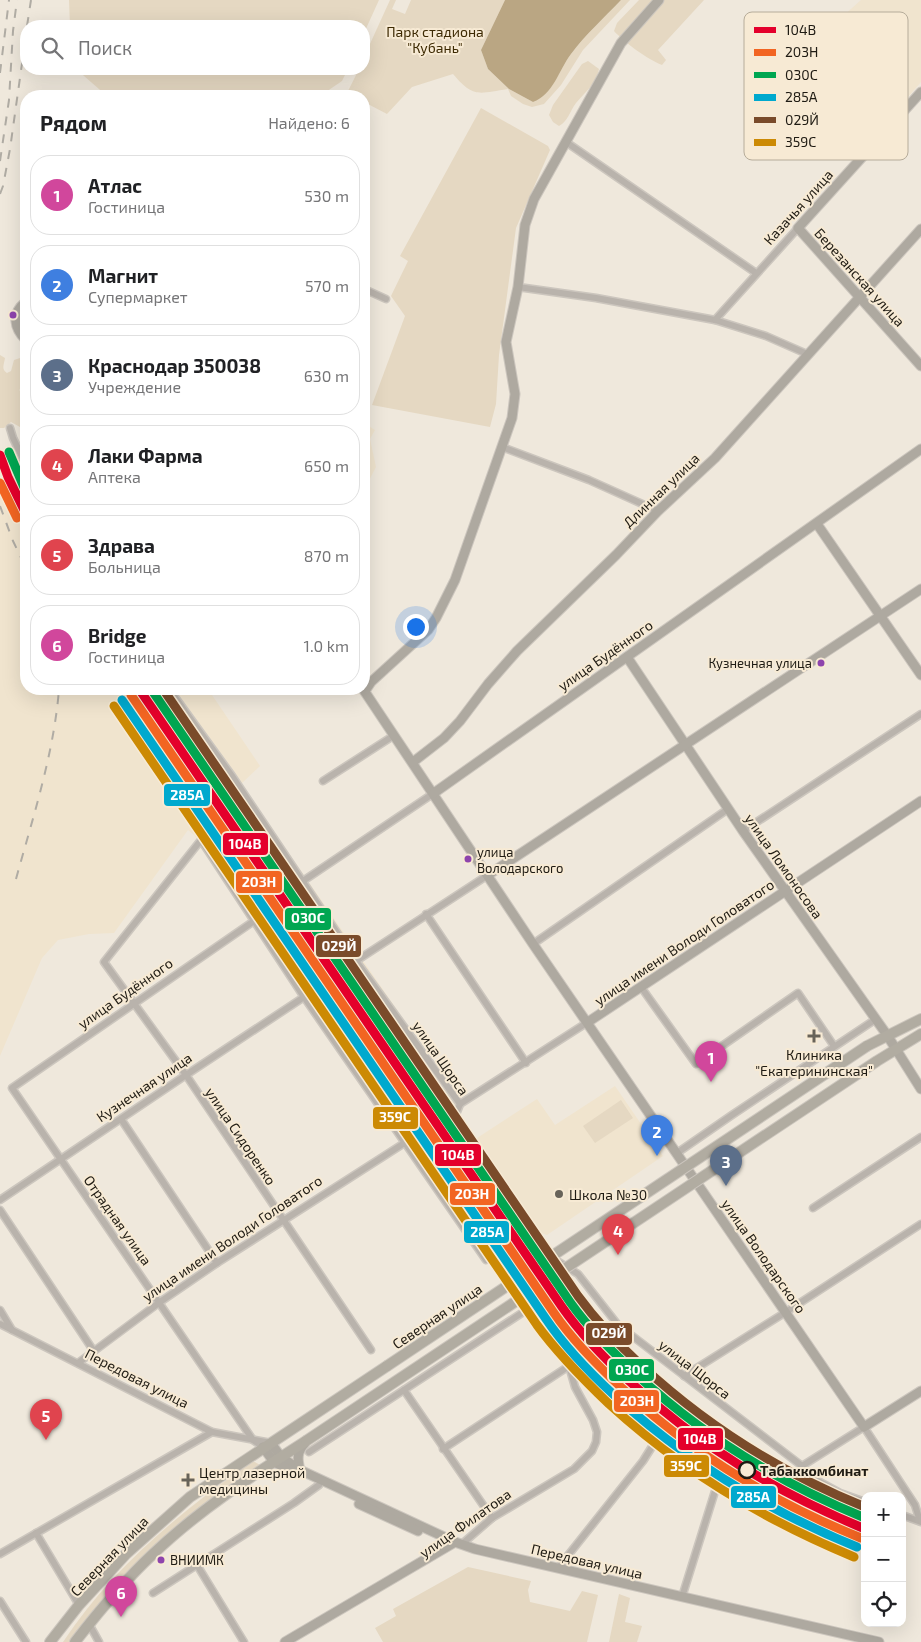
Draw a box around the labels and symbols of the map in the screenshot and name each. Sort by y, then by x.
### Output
legend [744,12,908,160]
text: 104В [785,21,816,38]
park label: Парк стадиона "Кубань" [386,23,484,56]
text: 203Н [785,43,818,60]
text: 030C [785,66,818,83]
text: 285А [785,88,818,105]
text: 029Й [785,111,819,128]
text: 359С [785,133,816,150]
street label: Казачья улица [760,166,836,248]
street label: Березанская улица [811,224,909,330]
unlabelled marker [8,310,18,320]
street label: Длинная улица [619,449,703,531]
your location [403,614,429,640]
street label: улица Будённого [554,616,656,694]
place label: Кузнечная улица [709,655,812,671]
marker: Кузнечная улица [816,658,826,668]
line badge: 285А [163,783,211,807]
text: 285А [170,786,205,803]
street label: улица Ломоносова [741,810,827,922]
line badge: 104В [222,832,269,856]
text: 104В [229,835,261,852]
place label: улица Володарского [477,844,563,876]
marker: улица Володарского [463,854,473,864]
line badge: 203Н [235,870,283,894]
text: 203Н [242,873,276,890]
street label: улица имени Володи Головатого [591,875,777,1009]
line badge: 030C [284,907,332,931]
text: 030C [291,909,325,926]
line badge: 029Й [315,934,362,958]
text: 029Й [321,937,357,954]
street label: улица Будённого [74,954,176,1032]
street label: улица Щорса [409,1018,473,1098]
marker: Клиника "Екатерининская" [807,1029,821,1043]
pin: 1 [695,1041,727,1082]
place label: Клиника "Екатерининская" [755,1046,873,1079]
street label: Кузнечная улица [93,1049,195,1125]
street label: улица Сидоренко [202,1084,280,1188]
line badge: 359С [372,1106,419,1130]
text: 359С [379,1108,411,1125]
pin: 2 [641,1115,673,1156]
line badge: 104В [434,1143,482,1167]
pin: 3 [710,1145,742,1186]
text: 104В [442,1146,474,1163]
street label: улица имени Володи Головатого [139,1171,325,1305]
street label: Отрадная улица [81,1172,155,1268]
line badge: 203Н [449,1182,496,1206]
text: 203Н [455,1185,489,1202]
place label: Школа №30 [569,1186,647,1203]
marker: Школа №30 [553,1188,565,1200]
street label: улица Володарского [718,1196,810,1316]
pin: 4 [602,1214,634,1255]
line badge: 285А [463,1220,510,1244]
text: 285А [470,1223,505,1240]
street label: Северная улица [389,1280,485,1352]
line badge: 029Й [585,1322,633,1346]
text: 029Й [591,1324,627,1341]
street label: улица Щорса [656,1336,734,1402]
street label: Передовая улица [82,1345,192,1411]
line badge: 030C [608,1358,655,1382]
text: 030C [615,1361,649,1378]
line badge: 203Н [613,1389,660,1413]
text: 203Н [620,1392,654,1409]
pin: 5 [30,1399,62,1440]
line badge: 104В [677,1427,724,1451]
text: 104В [684,1430,716,1447]
line badge: 359С [663,1454,710,1478]
text: 359С [670,1457,702,1474]
marker: Табаккомбинат [738,1461,756,1479]
place label: Табаккомбинат [760,1462,868,1479]
place label: Центр лазерной медицины [199,1464,305,1497]
marker: Центр лазерной медицины [181,1473,195,1487]
street label: улица Филатова [416,1485,514,1561]
line badge: 285А [730,1485,777,1509]
text: 285А [736,1488,771,1505]
street label: Северная улица [67,1512,151,1600]
street label: Передовая улица [530,1540,644,1582]
place label: ВНИИМК [170,1552,224,1568]
marker: ВНИИМК [156,1555,166,1565]
pin: 6 [105,1576,137,1617]

